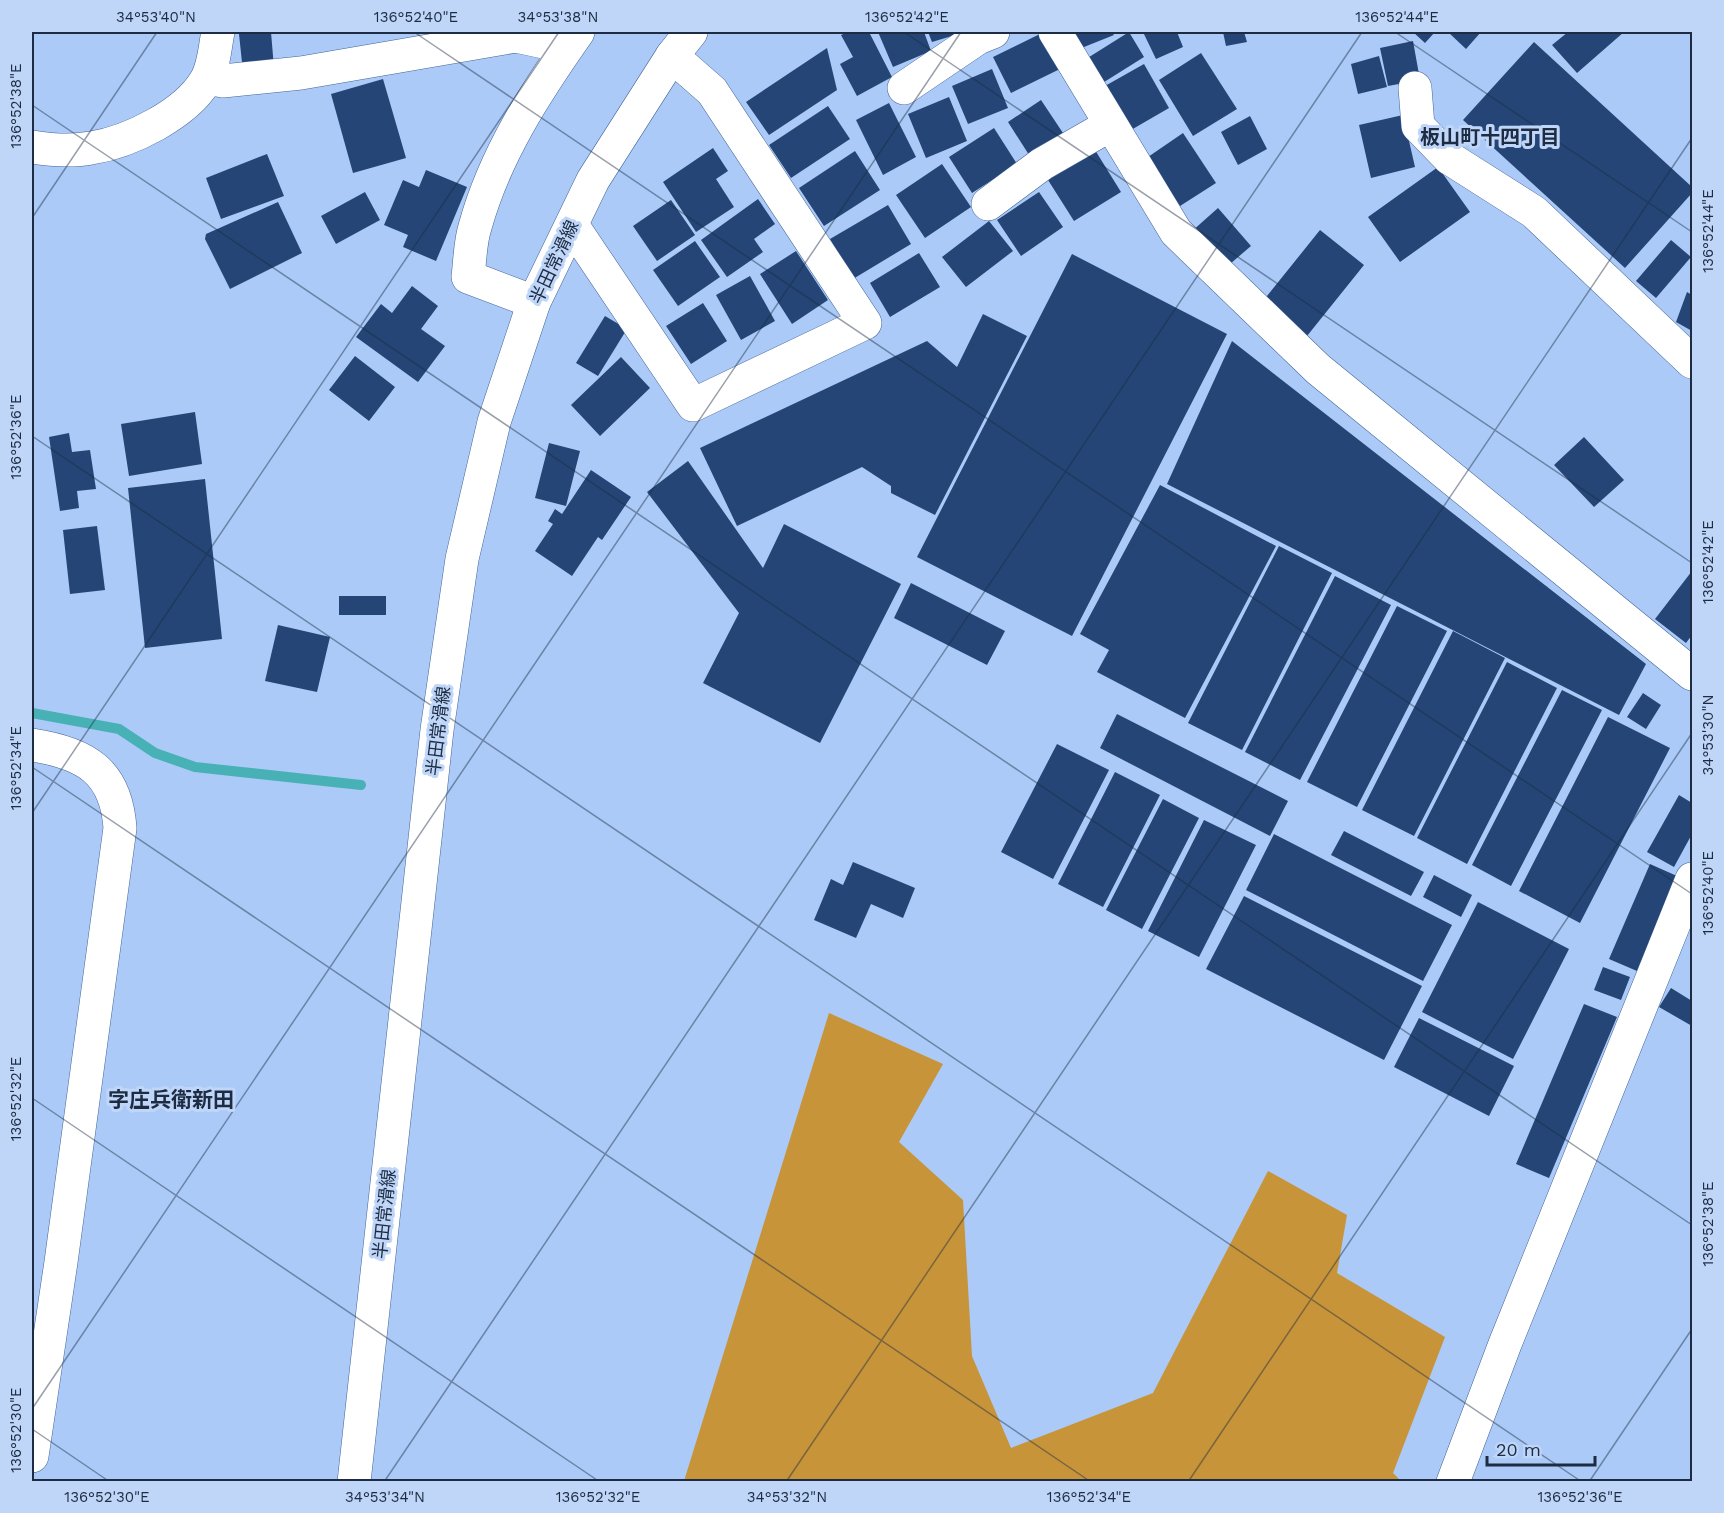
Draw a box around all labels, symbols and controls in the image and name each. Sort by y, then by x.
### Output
text: 34°53'40"N [116,8,196,26]
text: 136°52'40"E [374,8,458,26]
text: 34°53'38"N [518,8,598,26]
text: 136°52'42"E [865,8,949,26]
text: 136°52'44"E [1355,8,1439,26]
text: 136°52'38"E [7,63,25,149]
district label: 板山町十四丁目 [1420,125,1560,149]
text: 136°52'44"E [1699,189,1717,273]
street label: 半田常滑線 [525,217,583,307]
text: 136°52'36"E [7,394,25,480]
text: 136°52'42"E [1699,520,1717,604]
street label: 半田常滑線 [422,685,454,777]
text: 34°53'30"N [1699,695,1717,775]
text: 136°52'34"E [7,726,25,810]
text: 136°52'40"E [1699,851,1717,935]
text: 136°52'32"E [7,1057,25,1141]
district label: 字庄兵衛新田 [108,1087,234,1112]
street label: 半田常滑線 [369,1168,399,1260]
text: 136°52'38"E [1699,1181,1717,1267]
text: 136°52'30"E [7,1387,25,1473]
scale bar [1487,1429,1595,1467]
text: 20 m [1496,1439,1541,1460]
text: 136°52'30"E [64,1488,150,1506]
text: 34°53'34"N [345,1488,425,1506]
text: 136°52'32"E [556,1488,640,1506]
text: 34°53'32"N [747,1488,827,1506]
text: 136°52'34"E [1047,1488,1131,1506]
text: 136°52'36"E [1537,1488,1623,1506]

